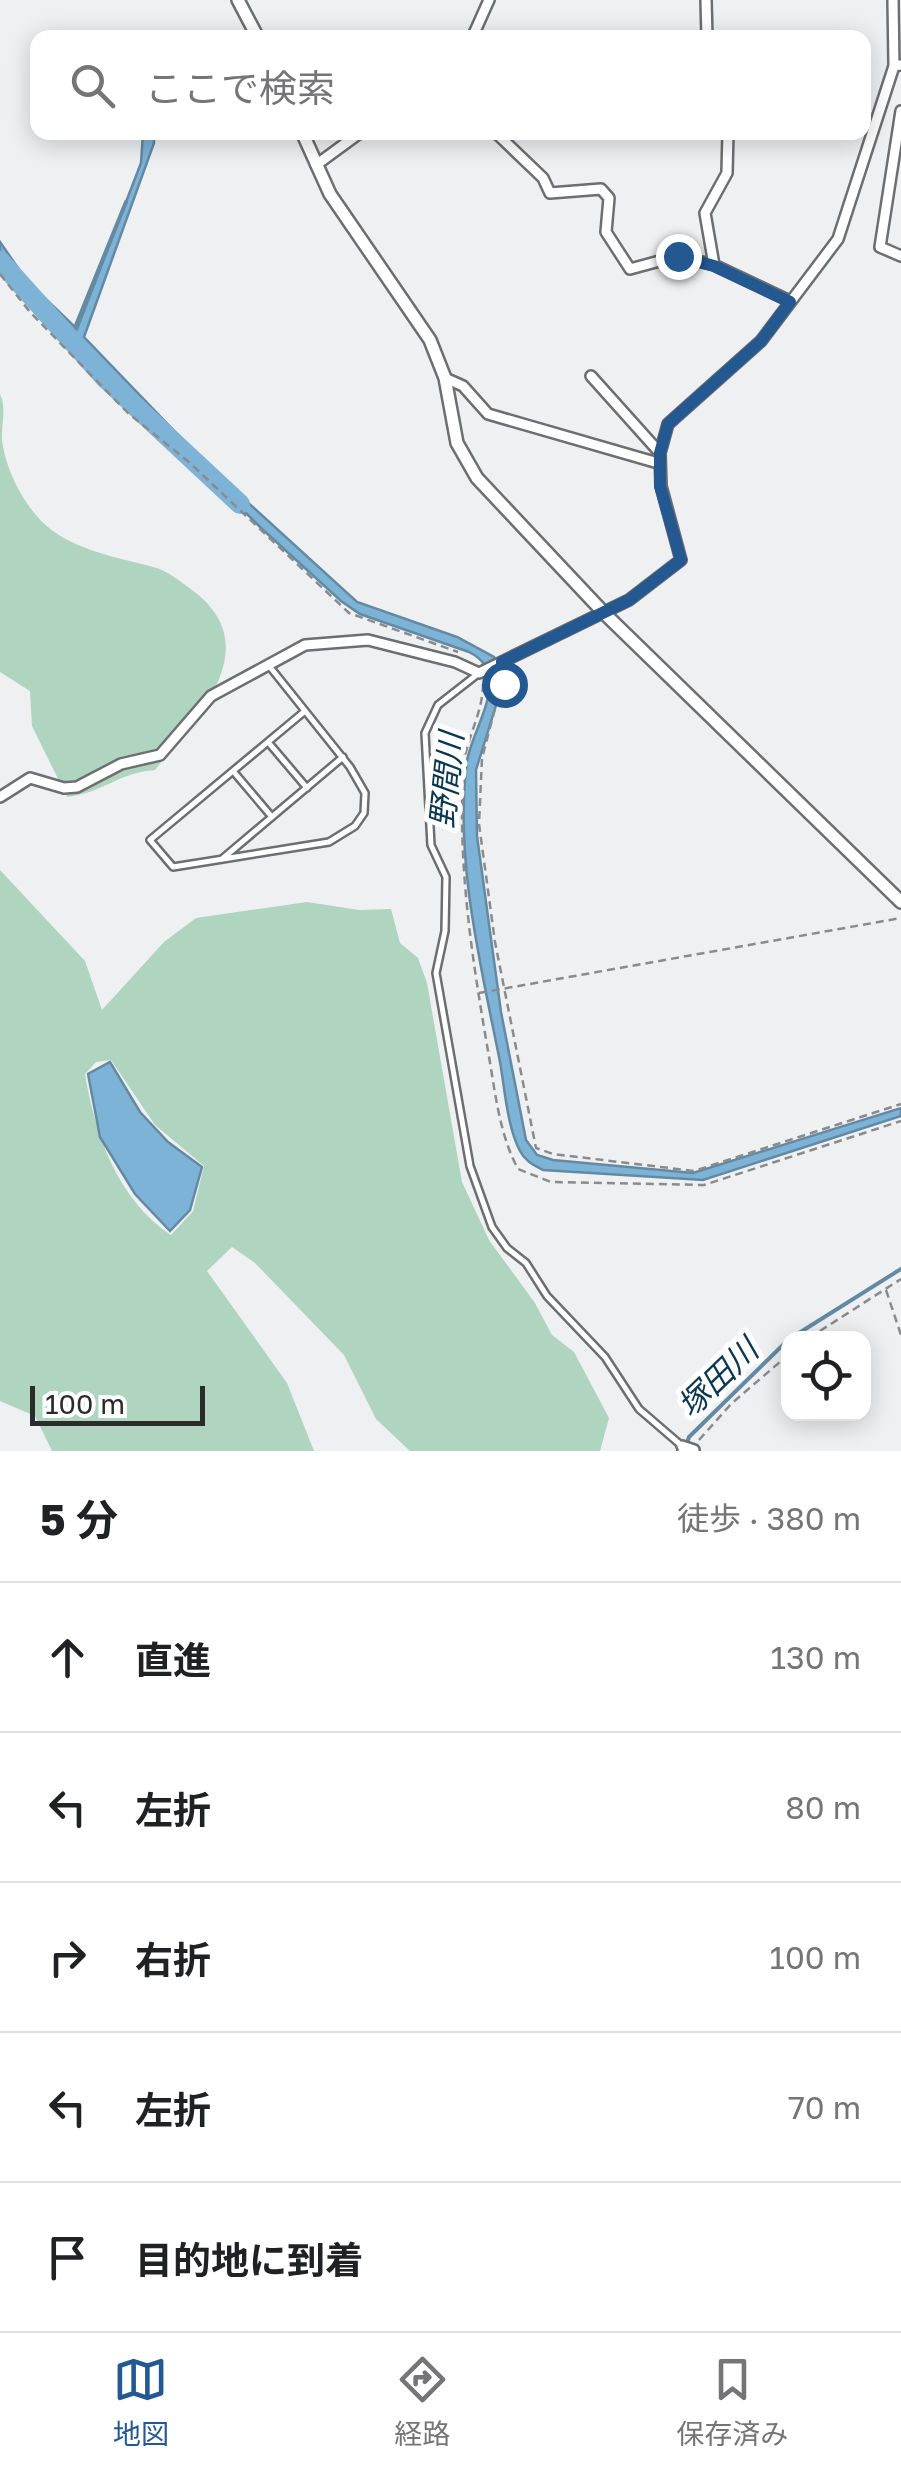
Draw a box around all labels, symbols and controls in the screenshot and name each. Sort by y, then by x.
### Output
search box [30,30,871,140]
icon: search [65,58,120,113]
text: ここで検索 [145,65,335,110]
route end [656,234,702,280]
route start [482,662,528,708]
water label: 野間川 [422,727,470,830]
water label: 塚田川 [670,1328,767,1424]
map controls [781,1331,871,1421]
button: locate [781,1331,871,1421]
scale bar [30,1381,205,1426]
text: 100 m [45,1387,125,1420]
text: 5 分 [40,1494,118,1544]
text: 徒歩 · 380 m [677,1499,861,1537]
icon: ahead [40,1630,95,1685]
text: 直進 [135,1637,211,1682]
text: 130 m [771,1638,861,1676]
icon: left [40,1780,95,1835]
text: 左折 [135,1787,211,1832]
text: 80 m [785,1788,861,1826]
icon: right [40,1930,95,1985]
text: 右折 [135,1937,211,1982]
text: 100 m [769,1938,861,1976]
icon: left [40,2080,95,2135]
text: 左折 [135,2087,211,2132]
text: 70 m [788,2088,861,2126]
icon: arrive [40,2230,95,2285]
text: 目的地に到着 [135,2237,363,2282]
tab: 地図 [113,2352,169,2452]
tab: 経路 [394,2352,450,2452]
tab: 保存済み [676,2352,788,2452]

